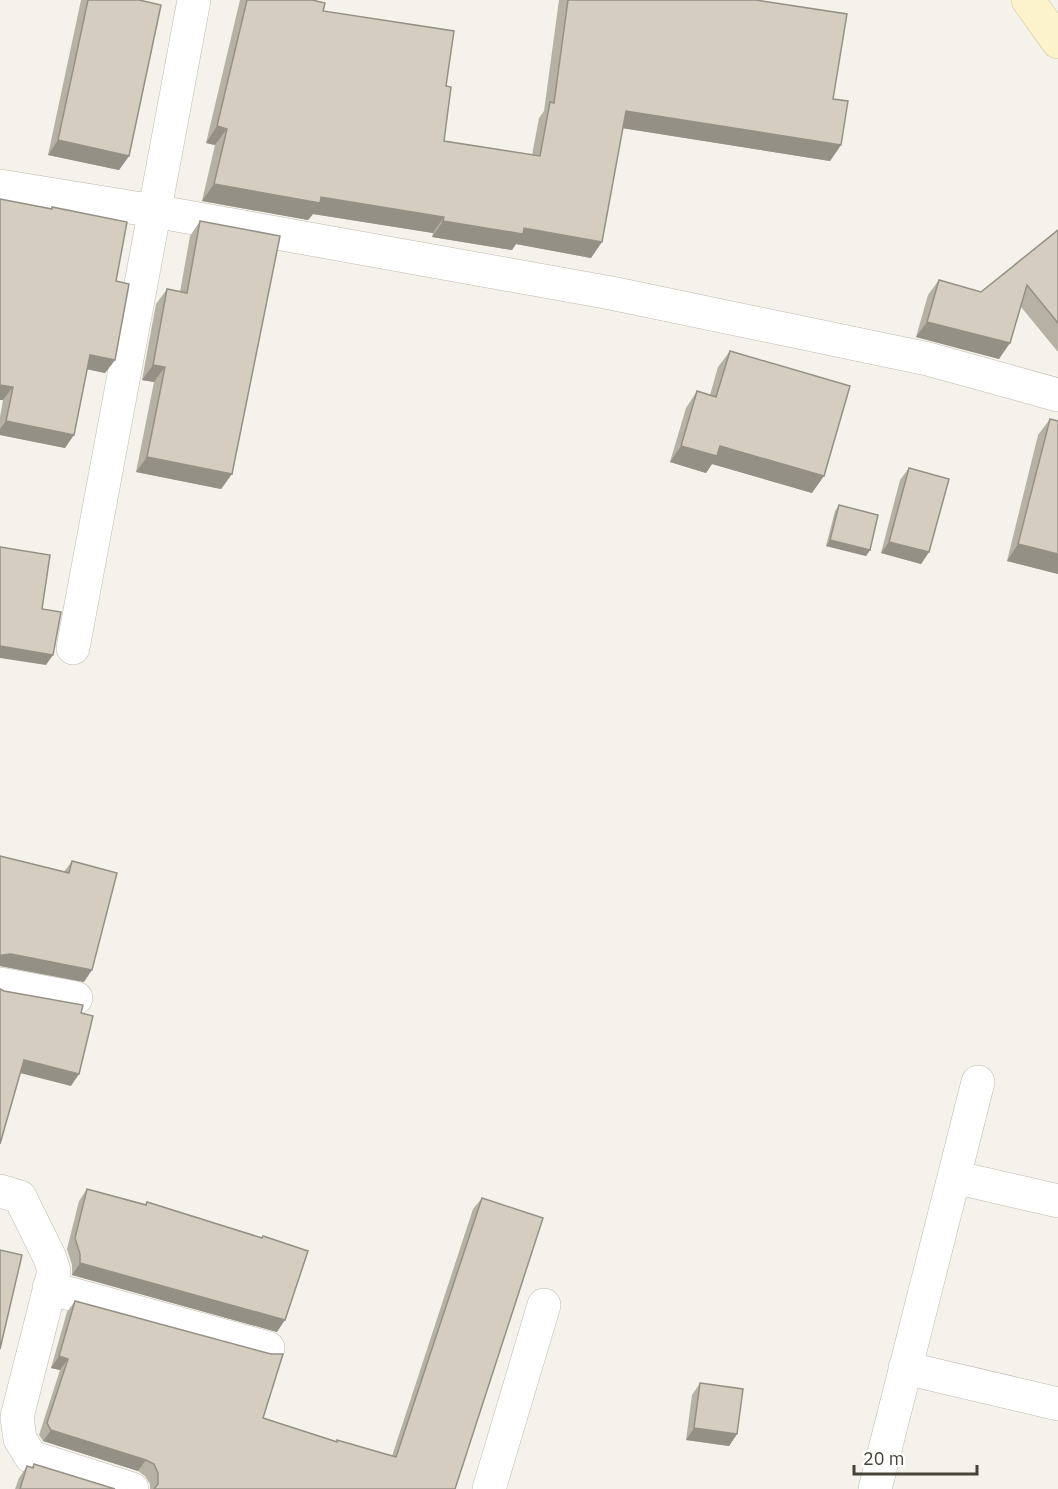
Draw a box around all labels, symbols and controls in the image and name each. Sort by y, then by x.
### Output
scale bar [854,1438,977,1476]
text: 20 m [863,1447,905,1470]

